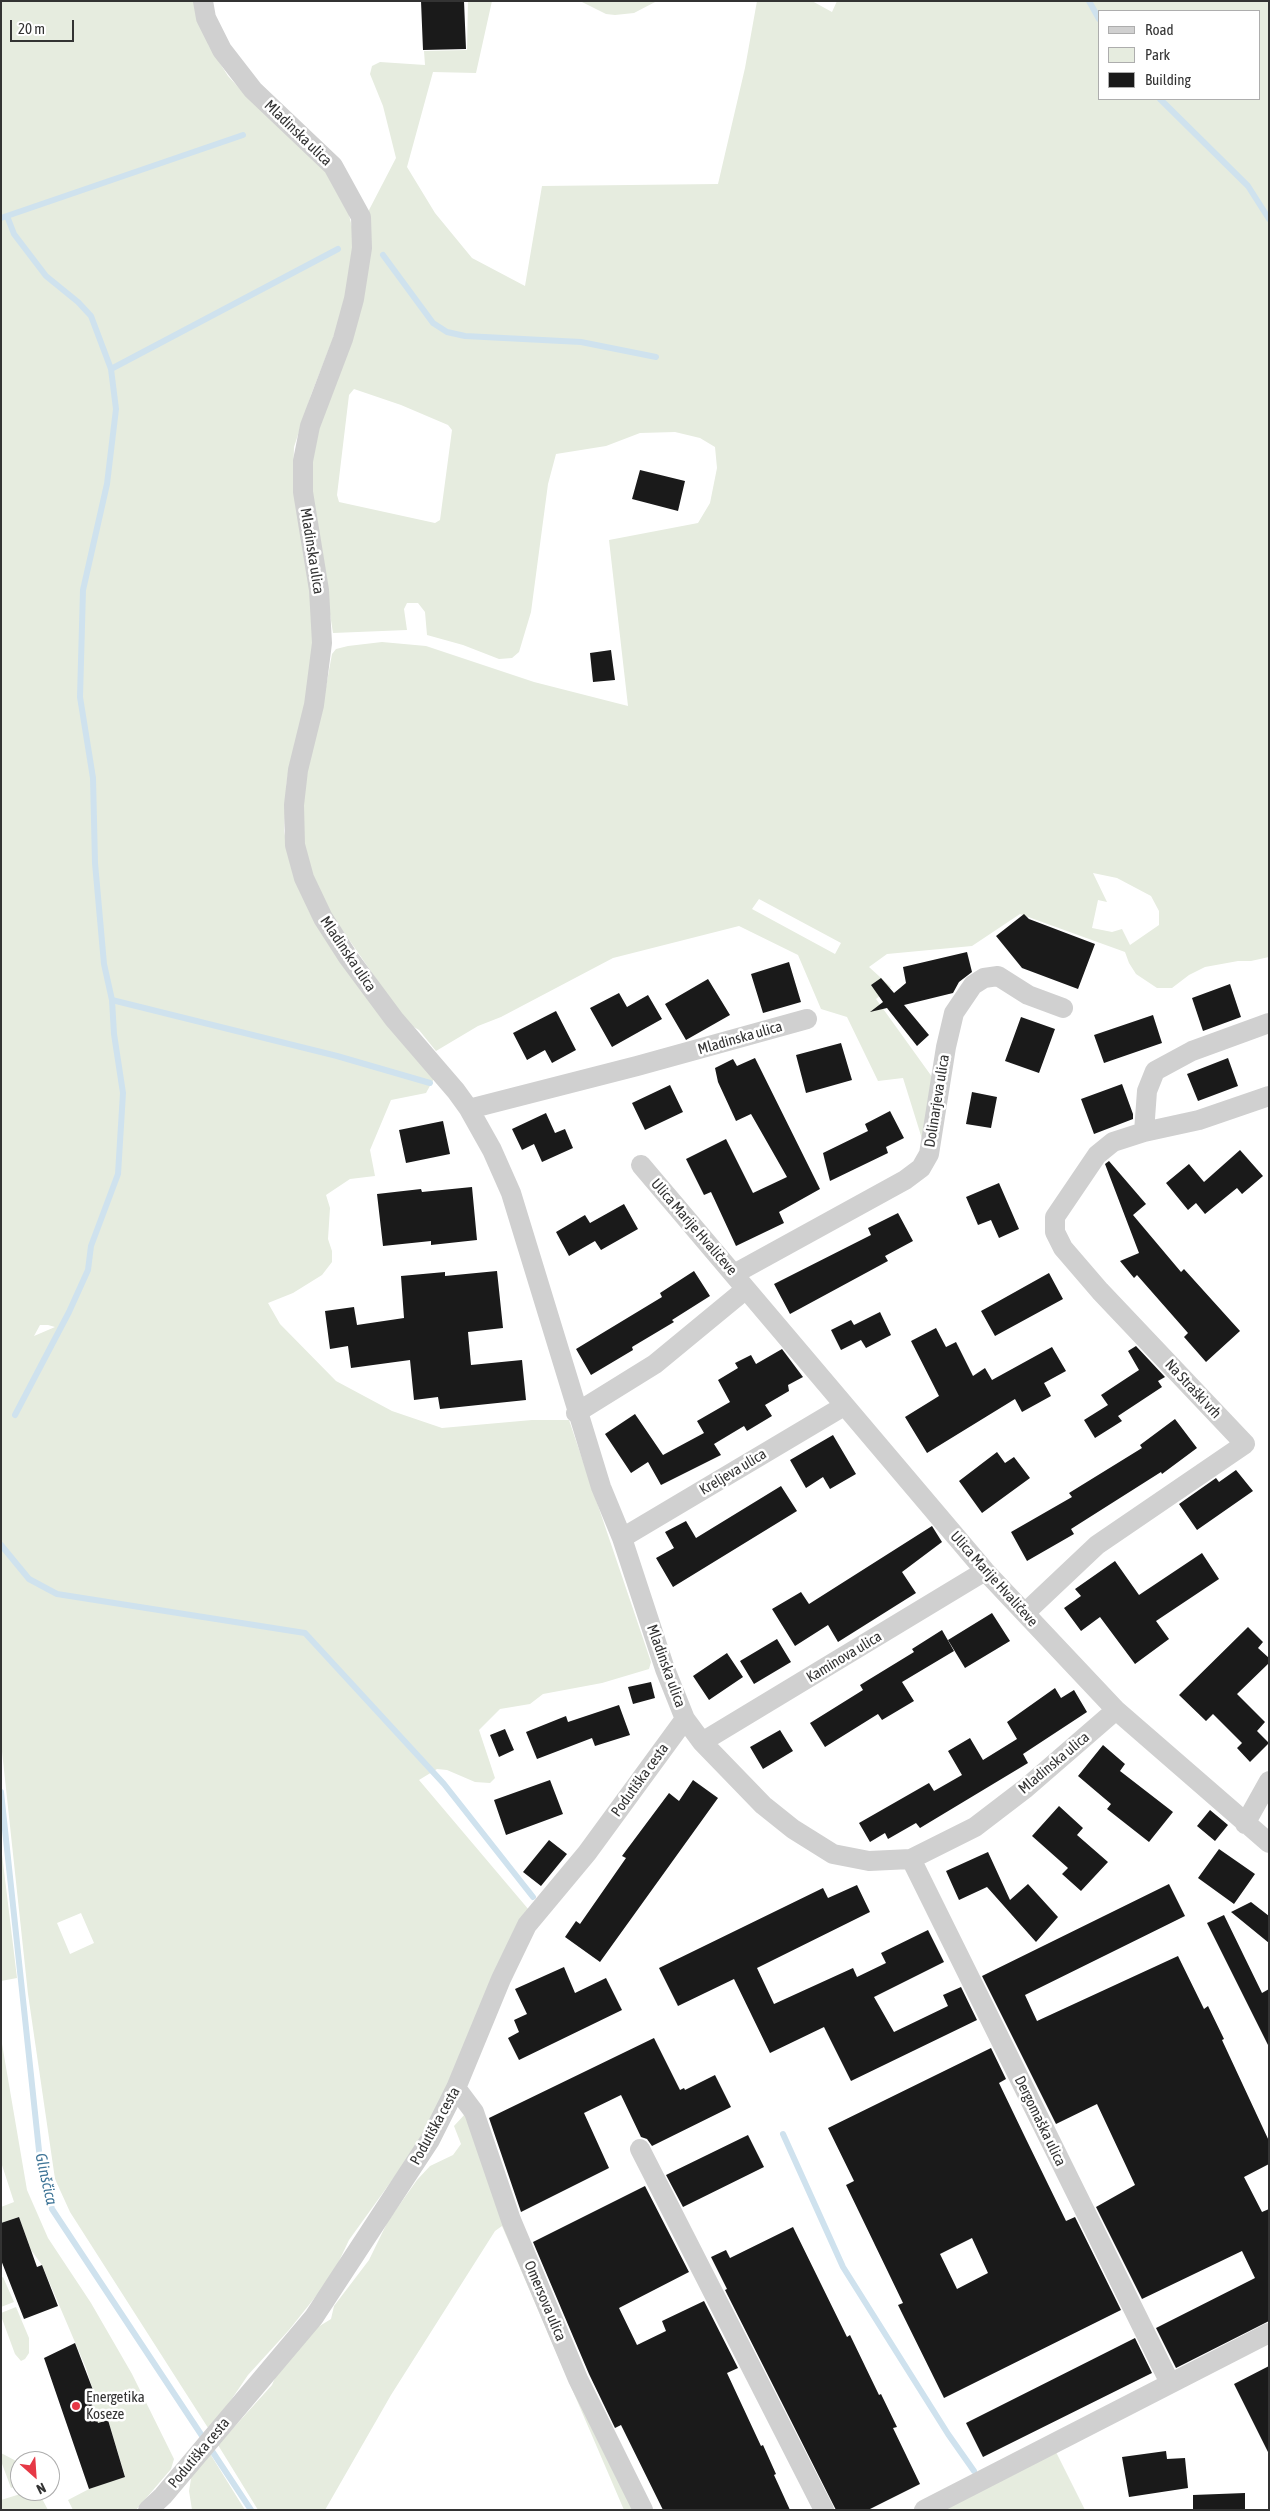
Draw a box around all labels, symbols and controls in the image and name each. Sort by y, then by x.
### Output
scale bar [12,10,76,42]
legend [1098,10,1260,100]
text: 20 m [18,20,45,37]
text: Road [1145,21,1174,38]
text: Park [1145,46,1170,63]
text: Building [1145,71,1191,88]
street label: Mladinska ulica [260,96,336,170]
street label: Mladinska ulica [296,507,328,595]
street label: Mladinska ulica [316,913,380,995]
street label: Mladinska ulica [696,1017,784,1059]
street label: Dolinarjeva ulica [921,1053,953,1149]
street label: Ulica Marije Hvaličeve [647,1175,741,1279]
street label: Na Straški vrh [1161,1356,1225,1422]
street label: Kreljeva ulica [696,1445,770,1499]
street label: Ulica Marije Hvaličeve [946,1528,1042,1630]
street label: Mladinska ulica [643,1622,689,1710]
street label: Kaminova ulica [803,1627,885,1687]
street label: Mladinska ulica [1015,1728,1093,1798]
street label: Podutiška cesta [607,1740,673,1820]
street label: Dergomaška ulica [1010,2073,1070,2169]
street label: Podutiška cesta [406,2084,464,2168]
water label: Glinščica [31,2151,61,2207]
street label: Omersova ulica [520,2258,570,2344]
place label: Energetika Koseze [86,2388,145,2423]
marker: Energetika Koseze [70,2400,82,2412]
street label: Podutiška cesta [164,2414,234,2492]
north arrow [10,2451,60,2501]
text: N [34,2480,48,2498]

